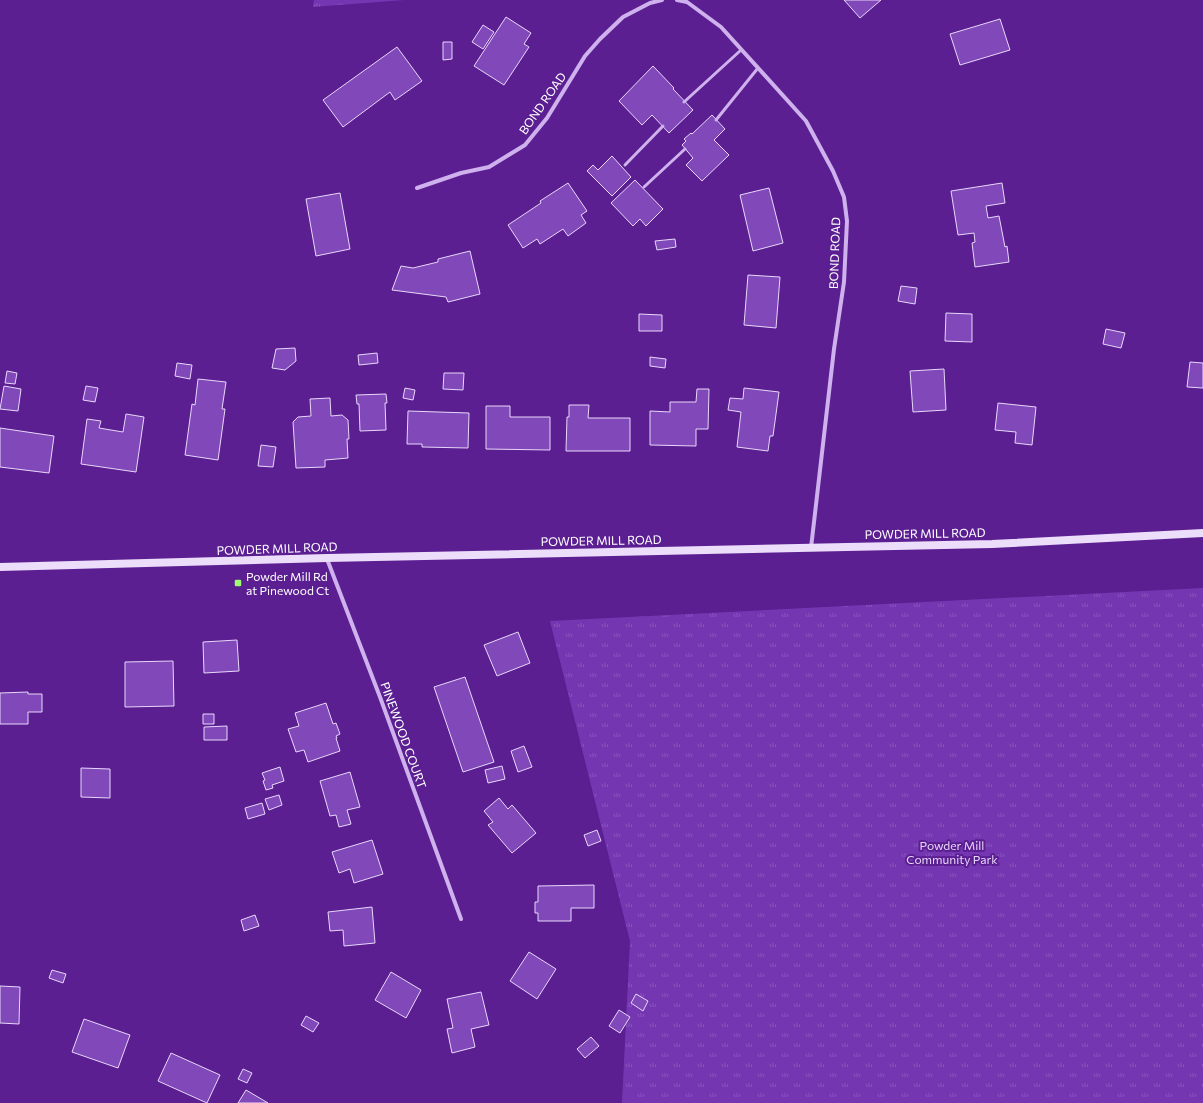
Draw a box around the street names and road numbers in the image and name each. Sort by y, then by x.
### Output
street label: BOND ROAD [516,69,569,137]
street label: BOND ROAD [826,217,842,289]
street label: POWDER MILL ROAD [864,525,986,541]
street label: POWDER MILL ROAD [540,532,662,548]
street label: POWDER MILL ROAD [216,539,338,557]
street label: PINEWOOD COURT [378,680,430,790]

